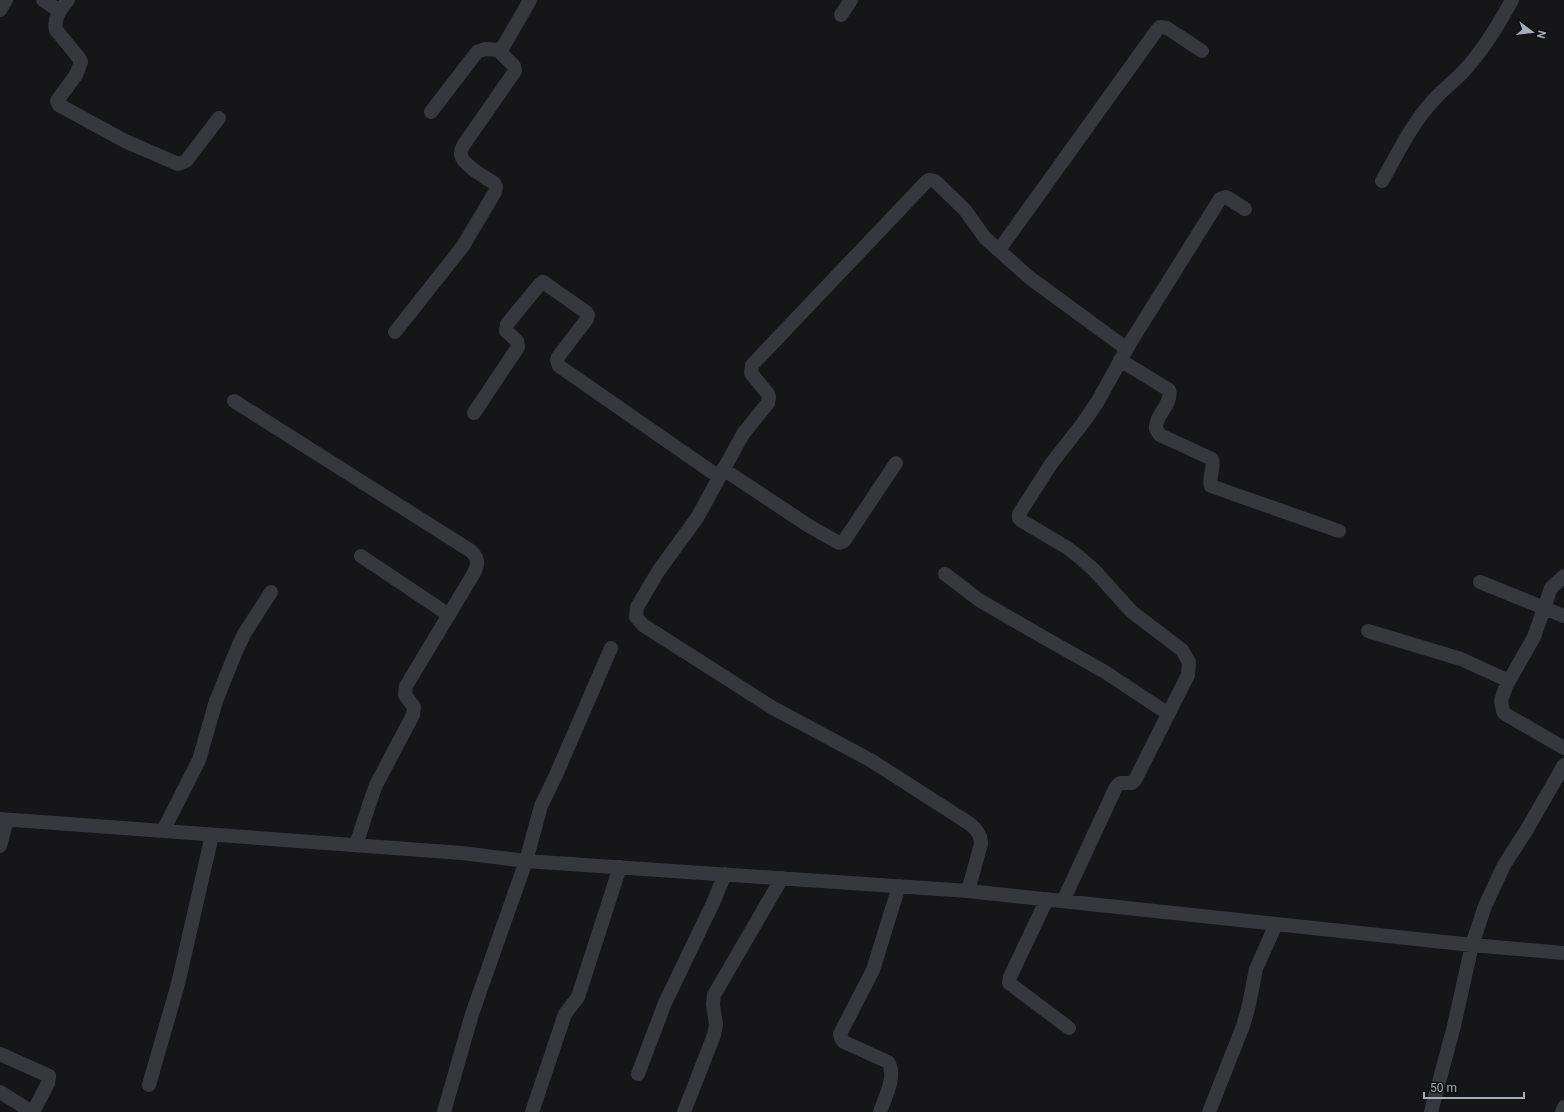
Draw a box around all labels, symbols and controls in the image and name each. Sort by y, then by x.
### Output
north arrow [1512,12,1552,52]
text: N [1534,29,1548,40]
scale bar [1424,1074,1524,1100]
text: 50 m [1430,1081,1457,1095]

